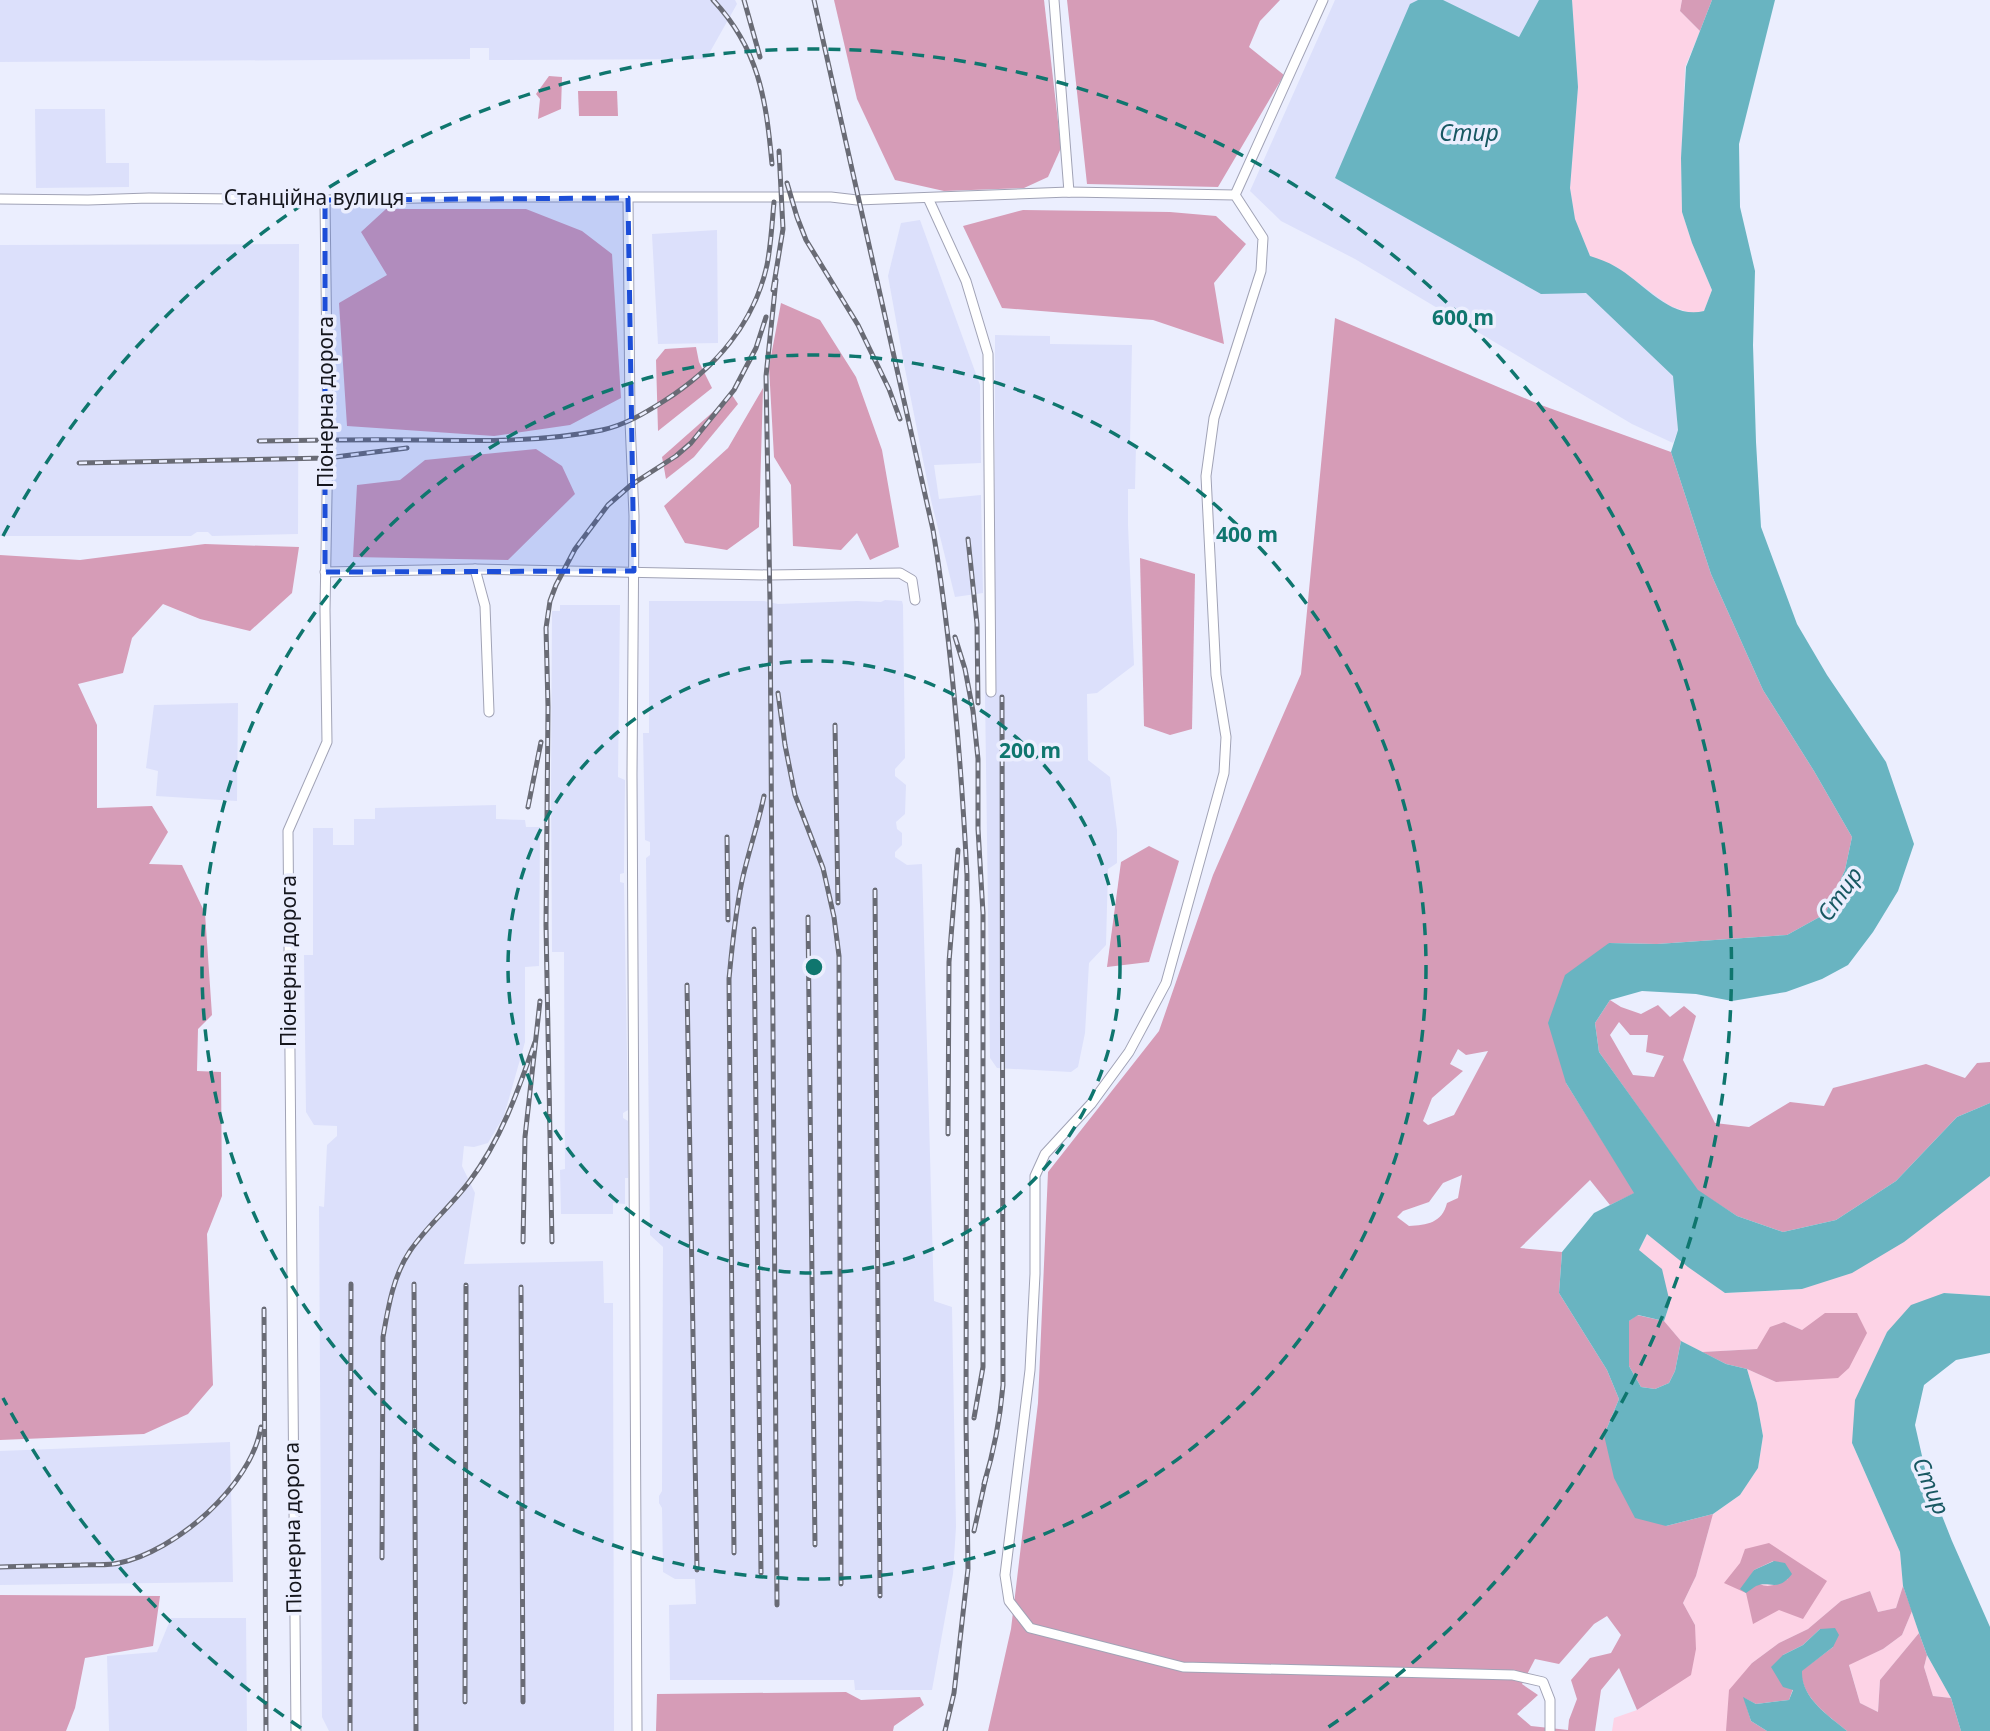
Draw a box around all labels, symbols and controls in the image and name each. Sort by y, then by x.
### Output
water label: Стир [1439,116,1499,148]
street label: Станційна вулиця [224,183,404,211]
text: 600 m [1432,303,1494,331]
street label: Піонерна дорога [311,316,339,488]
text: 400 m [1216,520,1278,548]
text: 200 m [999,736,1061,764]
water label: Стир [1809,860,1869,927]
street label: Піонерна дорога [274,875,302,1047]
centre of rings [802,955,826,979]
street label: Піонерна дорога [277,1442,307,1614]
water label: Стир [1906,1452,1958,1519]

